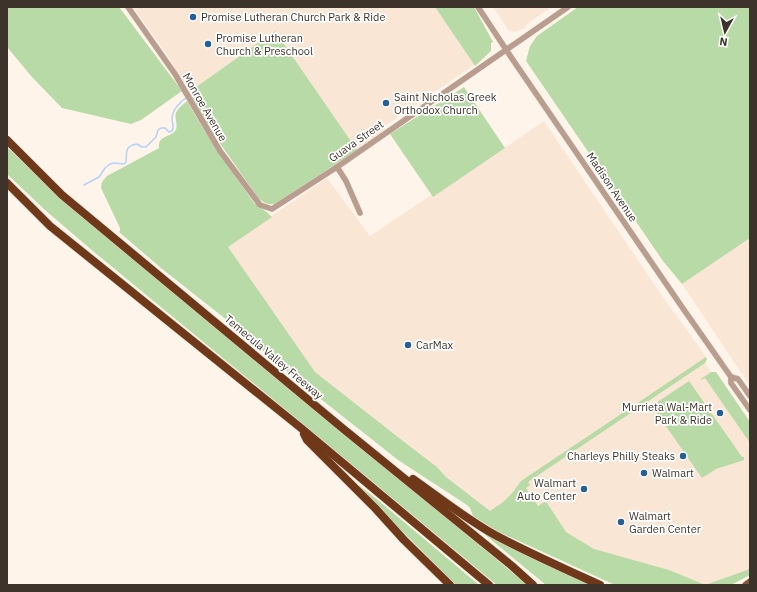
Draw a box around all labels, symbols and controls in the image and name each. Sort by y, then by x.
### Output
place label: Promise Lutheran Church Park & Ride [201,10,386,24]
marker: Promise Lutheran Church Park & Ride [188,12,198,22]
north arrow [705,12,745,52]
place label: Promise Lutheran Church & Preschool [216,31,313,58]
text: N [719,34,729,49]
marker: Promise Lutheran Church & Preschool [203,39,213,49]
street label: Monroe Avenue [180,70,230,144]
place label: Saint Nicholas Greek Orthodox Church [394,90,497,117]
marker: Saint Nicholas Greek Orthodox Church [381,98,391,108]
street label: Guava Street [326,117,386,165]
street label: Madison Avenue [584,149,640,225]
street label: Temecula Valley Freeway [222,312,327,403]
place label: CarMax [416,338,454,352]
marker: CarMax [403,340,413,350]
place label: Murrieta Wal-Mart Park & Ride [622,400,712,427]
marker: Murrieta Wal-Mart Park & Ride [715,408,725,418]
place label: Charleys Philly Steaks [567,449,675,463]
marker: Charleys Philly Steaks [678,451,688,461]
place label: Walmart [652,466,694,480]
marker: Walmart [639,468,649,478]
place label: Walmart Auto Center [517,476,576,503]
marker: Walmart Auto Center [579,484,589,494]
place label: Walmart Garden Center [629,509,701,536]
marker: Walmart Garden Center [616,517,626,527]

